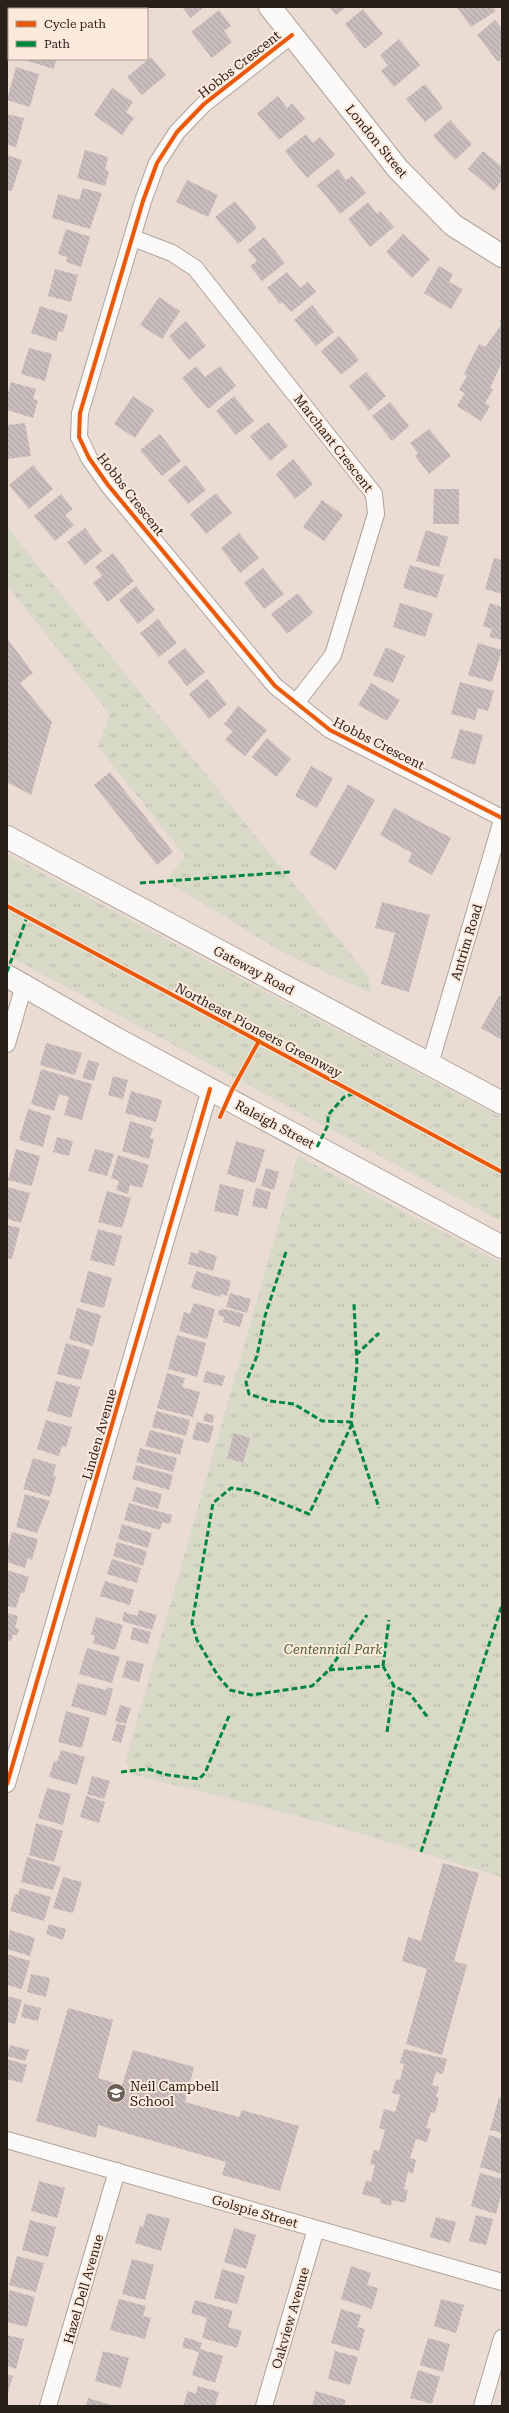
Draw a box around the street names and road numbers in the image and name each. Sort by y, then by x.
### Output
street label: Hobbs Crescent [195,27,284,101]
street label: London Street [343,102,411,181]
street label: Marchant Crescent [291,392,376,495]
street label: Hobbs Crescent [94,450,168,539]
street label: Hobbs Crescent [331,714,427,773]
street label: Antrim Road [448,902,485,982]
street label: Gateway Road [211,943,297,998]
street label: Northeast Pioneers Greenway [173,980,345,1081]
street label: Raleigh Street [233,1097,317,1152]
street label: Linden Avenue [79,1387,120,1482]
street label: Golspie Street [210,2192,300,2231]
street label: Hazel Dell Avenue [61,2233,106,2346]
street label: Oakview Avenue [269,2266,312,2371]

